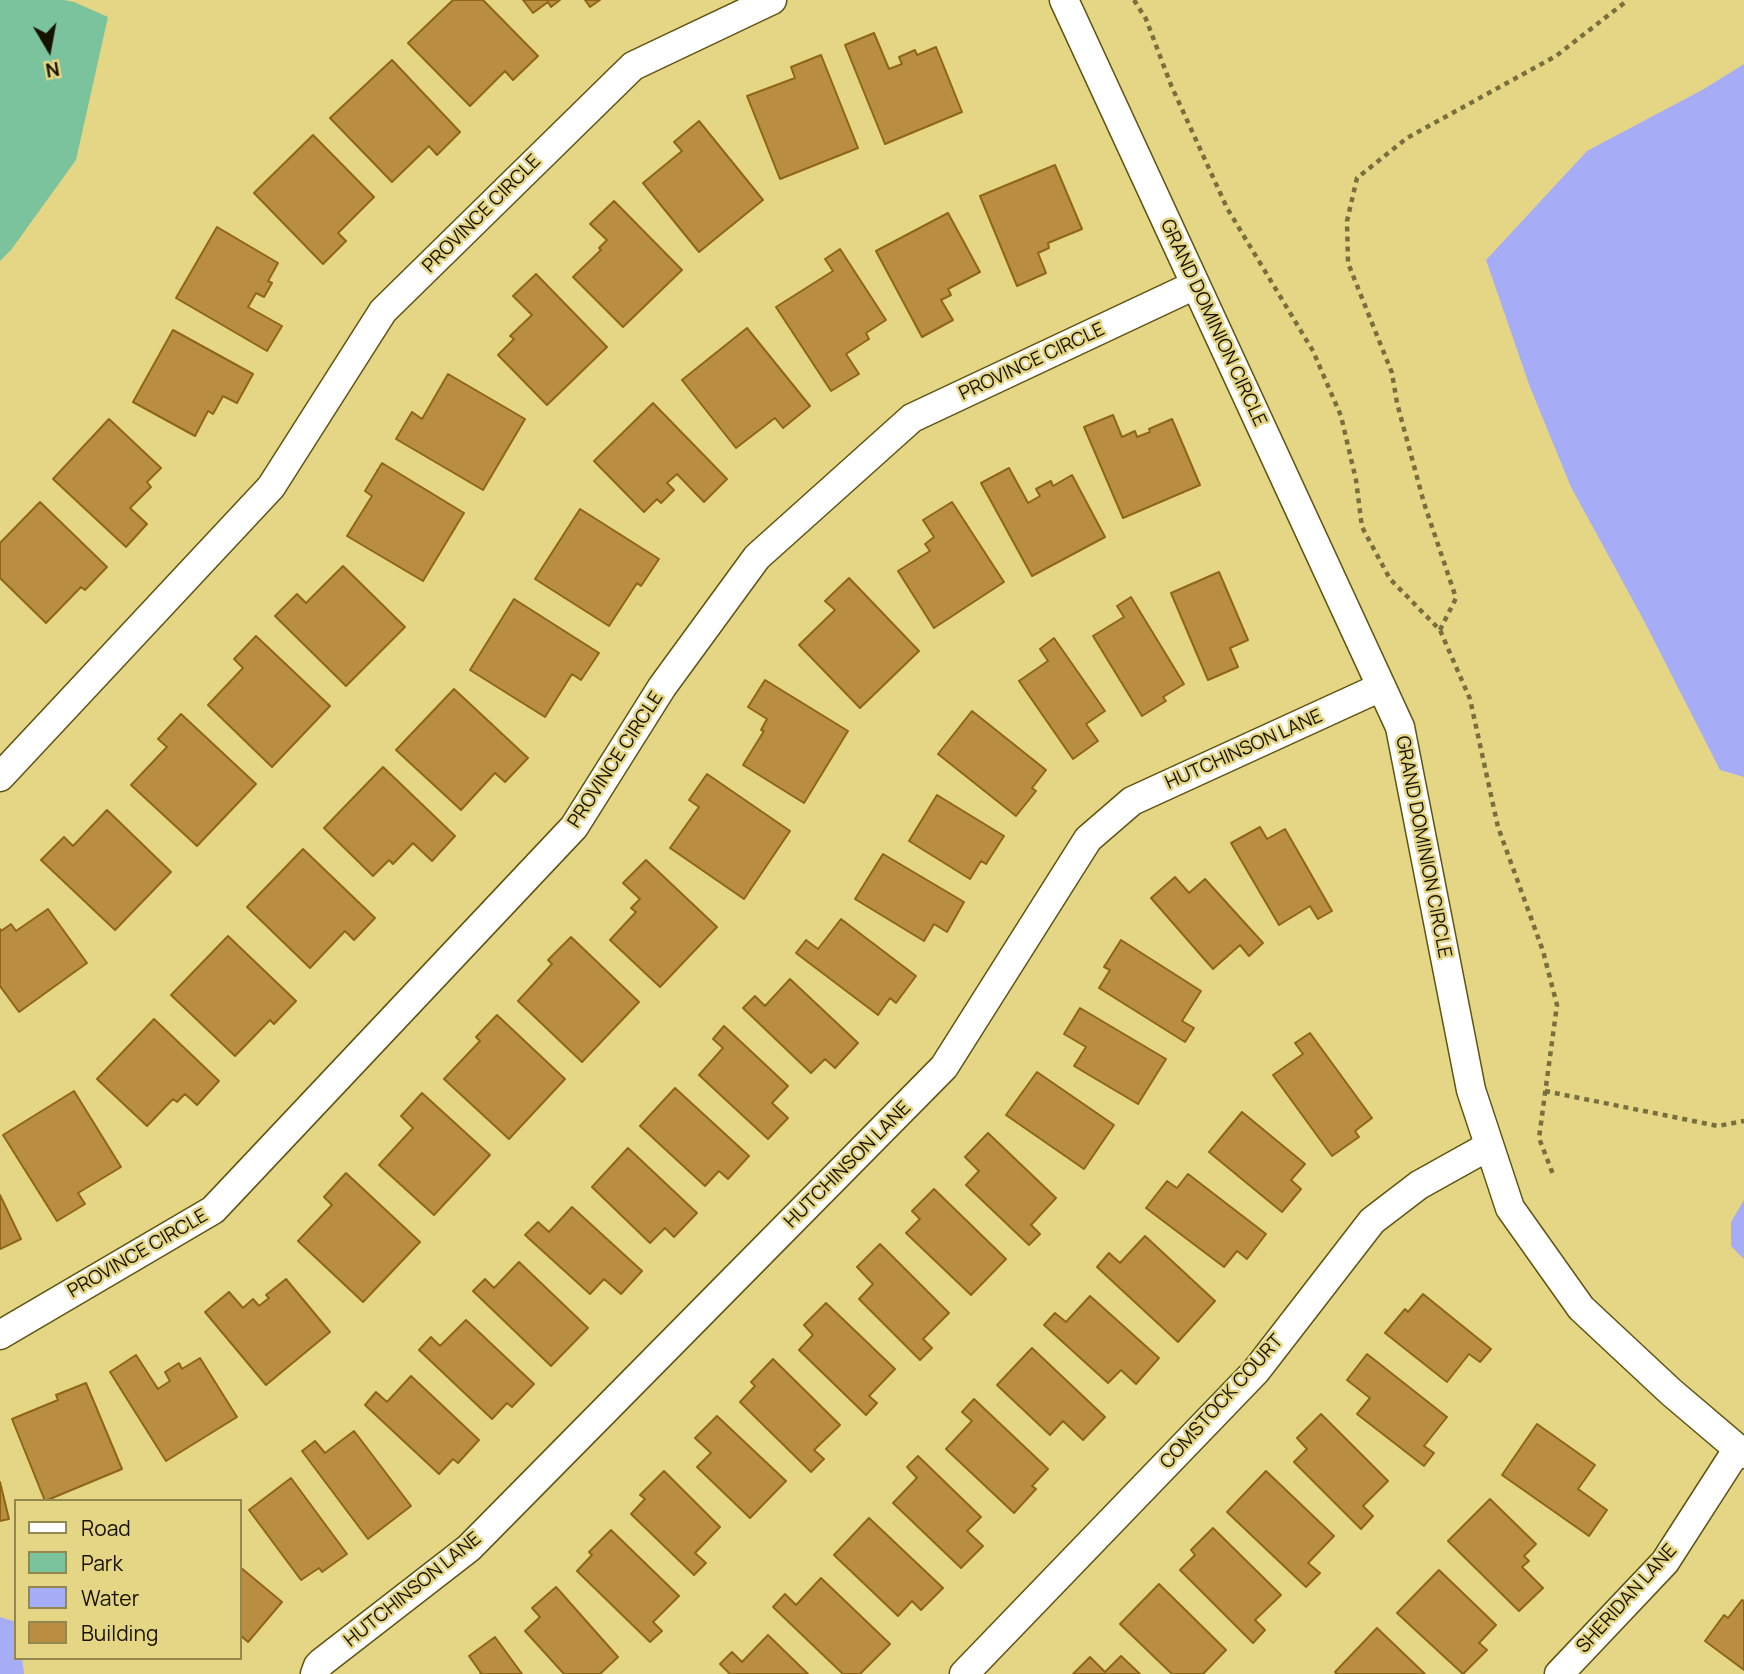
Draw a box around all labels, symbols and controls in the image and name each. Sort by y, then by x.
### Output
north arrow [14,14,84,84]
text: N [44,56,62,84]
street label: PROVINCE CIRCLE [418,150,546,278]
street label: GRAND DOMINION CIRCLE [1155,216,1271,430]
street label: PROVINCE CIRCLE [956,318,1108,406]
street label: PROVINCE CIRCLE [563,688,669,832]
street label: HUTCHINSON LANE [1162,705,1326,795]
street label: GRAND DOMINION CIRCLE [1390,734,1456,960]
street label: HUTCHINSON LANE [780,1097,916,1233]
street label: PROVINCE CIRCLE [64,1205,212,1303]
street label: COMSTOCK COURT [1156,1330,1288,1474]
legend [14,1499,242,1660]
text: Road [81,1514,131,1542]
street label: HUTCHINSON LANE [340,1528,486,1652]
street label: SHERIDAN LANE [1572,1540,1682,1658]
text: Park [81,1549,123,1577]
text: Water [81,1584,139,1612]
text: Building [81,1619,158,1647]

